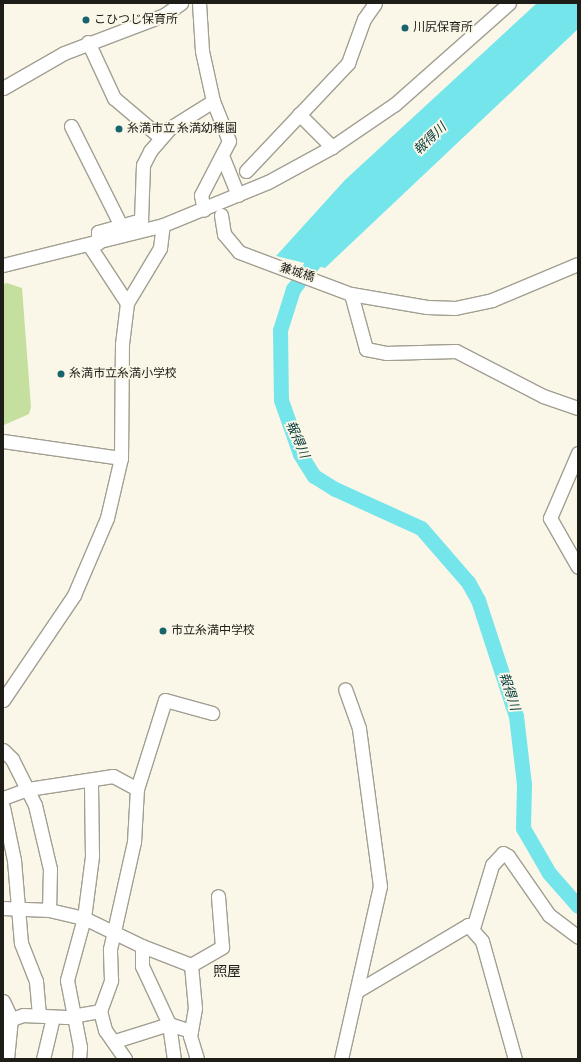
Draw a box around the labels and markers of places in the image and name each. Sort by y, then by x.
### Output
place label: こひつじ保育所 [94,13,178,27]
marker: こひつじ保育所 [81,15,91,25]
place label: 川尻保育所 [413,21,473,35]
marker: 川尻保育所 [400,23,410,33]
place label: 糸満市立 糸満幼稚園 [127,122,237,136]
marker: 糸満市立 糸満幼稚園 [114,124,124,134]
place label: 糸満市立糸満小学校 [69,367,177,381]
marker: 糸満市立糸満小学校 [56,369,66,379]
place label: 市立糸満中学校 [171,624,255,638]
marker: 市立糸満中学校 [158,626,168,636]

